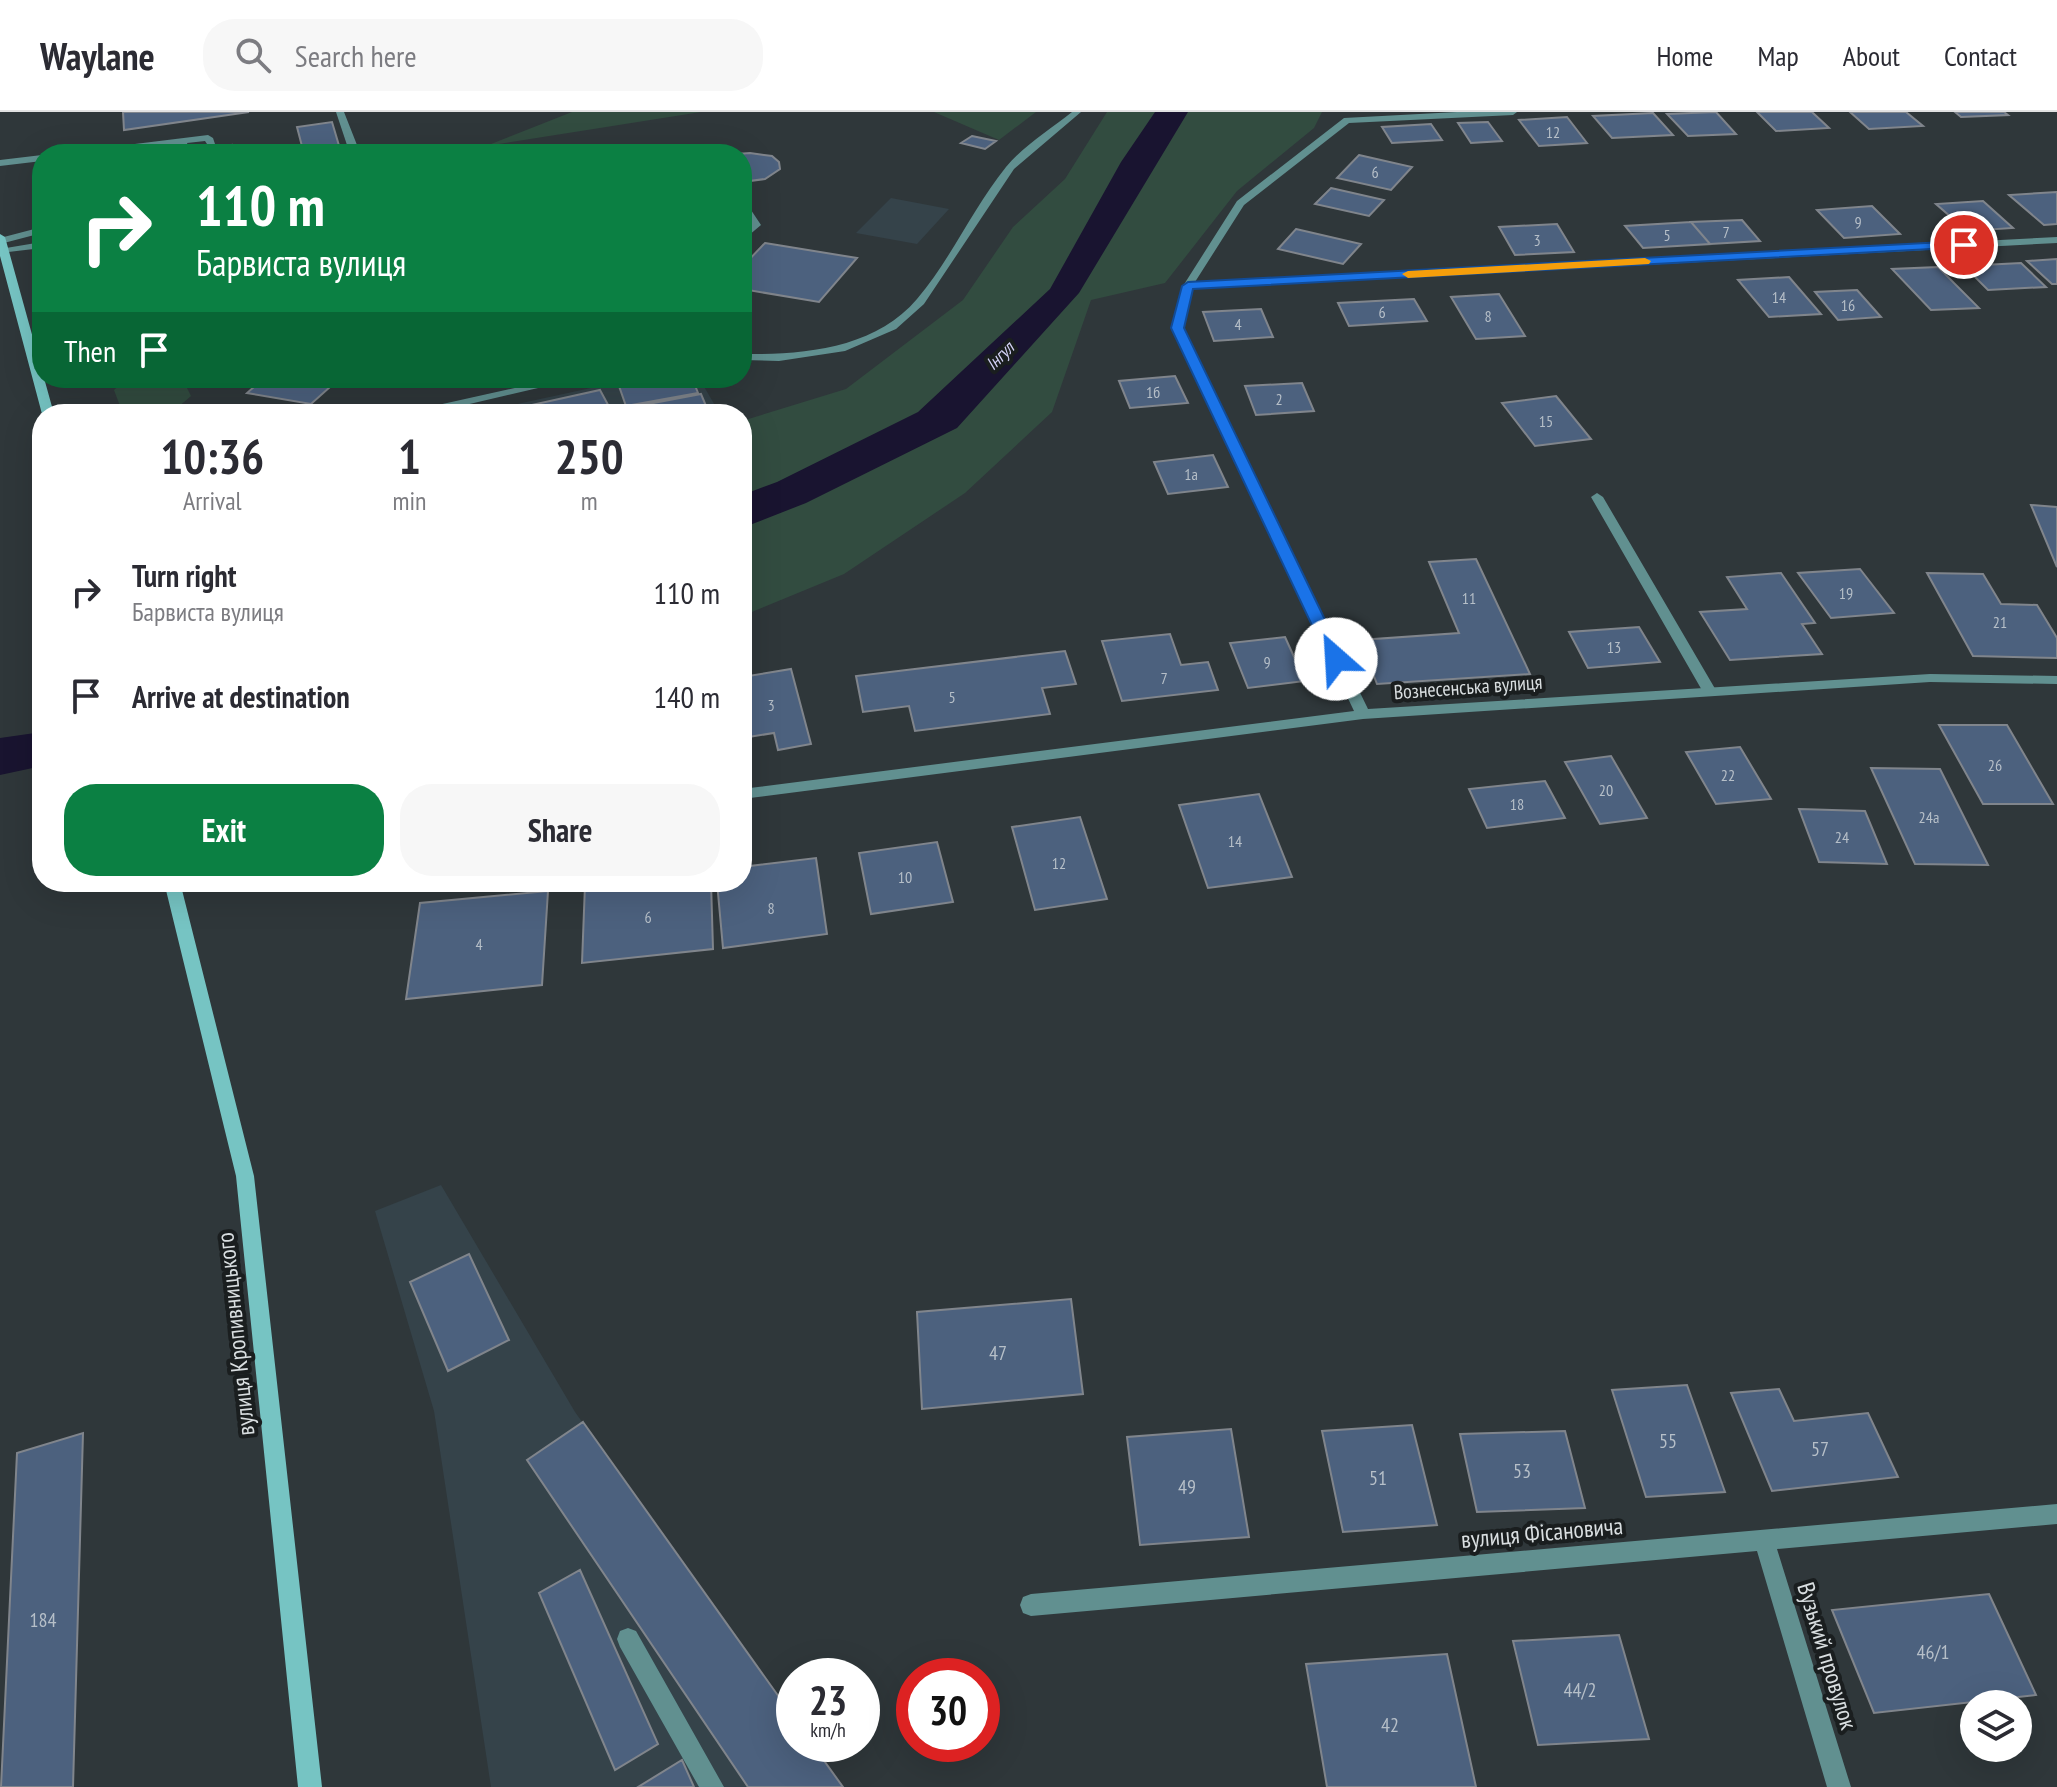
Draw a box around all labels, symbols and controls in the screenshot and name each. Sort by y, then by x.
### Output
search box [203,19,763,91]
text: Waylane [40,31,155,80]
icon: search [231,33,275,77]
text: Search here [295,36,417,75]
text: Home [1657,37,1713,74]
text: Map [1757,37,1799,74]
text: About [1843,37,1900,74]
text: Contact [1944,37,2017,74]
house number: 12 [1546,122,1560,142]
house number: 6 [1371,162,1379,182]
text: 110 m [196,169,325,241]
icon: right [64,176,168,280]
pin [1930,211,1998,279]
house number: 9 [1854,212,1862,232]
house number: 7 [1722,222,1730,242]
icon: arrive [1942,223,1986,267]
house number: 5 [1663,225,1671,245]
house number: 3 [1533,230,1541,250]
text: Барвиста вулиця [196,239,406,286]
house number: 14 [1772,287,1786,307]
house number: 16 [1841,295,1855,315]
house number: 6 [1378,302,1386,322]
house number: 8 [1484,306,1492,326]
house number: 4 [1234,314,1242,334]
icon: arrive [132,328,176,372]
text: Then [64,331,116,370]
water label: Інгул [980,335,1020,375]
house number: 1б [1146,382,1160,402]
house number: 2 [1275,389,1283,409]
house number: 15 [1539,411,1553,431]
text: 10:36 [160,425,264,487]
text: 1 [398,425,421,487]
text: 250 [555,425,624,487]
house number: 1а [1184,464,1198,484]
text: Arrival [183,484,242,517]
text: min [392,484,426,517]
text: m [581,484,598,517]
text: Turn right [132,556,236,595]
icon: right [64,570,108,614]
text: 110 m [654,573,720,612]
house number: 19 [1839,583,1853,603]
house number: 11 [1462,588,1476,608]
text: Барвиста вулиця [132,595,284,628]
house number: 21 [1993,612,2007,632]
position arrow [1294,617,1378,701]
house number: 13 [1607,637,1621,657]
house number: 9 [1263,652,1271,672]
house number: 7 [1160,668,1168,688]
street label: Вознесенська вулиця [1393,669,1543,705]
icon: arrive [64,674,108,718]
text: Arrive at destination [132,677,350,716]
text: 140 m [654,677,720,716]
house number: 5 [948,687,956,707]
house number: 3 [767,695,775,715]
house number: 26 [1988,755,2002,775]
house number: 22 [1721,765,1735,785]
house number: 20 [1599,780,1613,800]
button: Exit [64,784,384,876]
button: Share [400,784,720,876]
house number: 18 [1510,794,1524,814]
house number: 24а [1919,807,1939,827]
house number: 24 [1835,827,1849,847]
house number: 14 [1228,831,1242,851]
house number: 12 [1052,853,1066,873]
house number: 10 [898,867,912,887]
house number: 8 [767,898,775,918]
house number: 6 [644,907,652,927]
house number: 4 [475,934,483,954]
street label: вулиця Кропивницького [209,1231,262,1437]
house number: 47 [989,1340,1007,1366]
house number: 55 [1659,1428,1677,1454]
house number: 57 [1811,1436,1829,1462]
house number: 53 [1513,1458,1531,1484]
house number: 51 [1369,1465,1387,1491]
house number: 49 [1178,1474,1196,1500]
street label: вулиця Фісановича [1460,1510,1624,1555]
street label: Вузький провулок [1790,1579,1865,1734]
house number: 184 [30,1607,57,1633]
house number: 46/1 [1917,1639,1949,1665]
speed limit sign: 30 [896,1658,1000,1762]
text: 23 [809,1674,847,1726]
house number: 44/2 [1564,1677,1596,1703]
map controls [1960,1690,2032,1762]
button: layers [1960,1690,2032,1762]
house number: 42 [1381,1712,1399,1738]
text: km/h [810,1717,846,1743]

